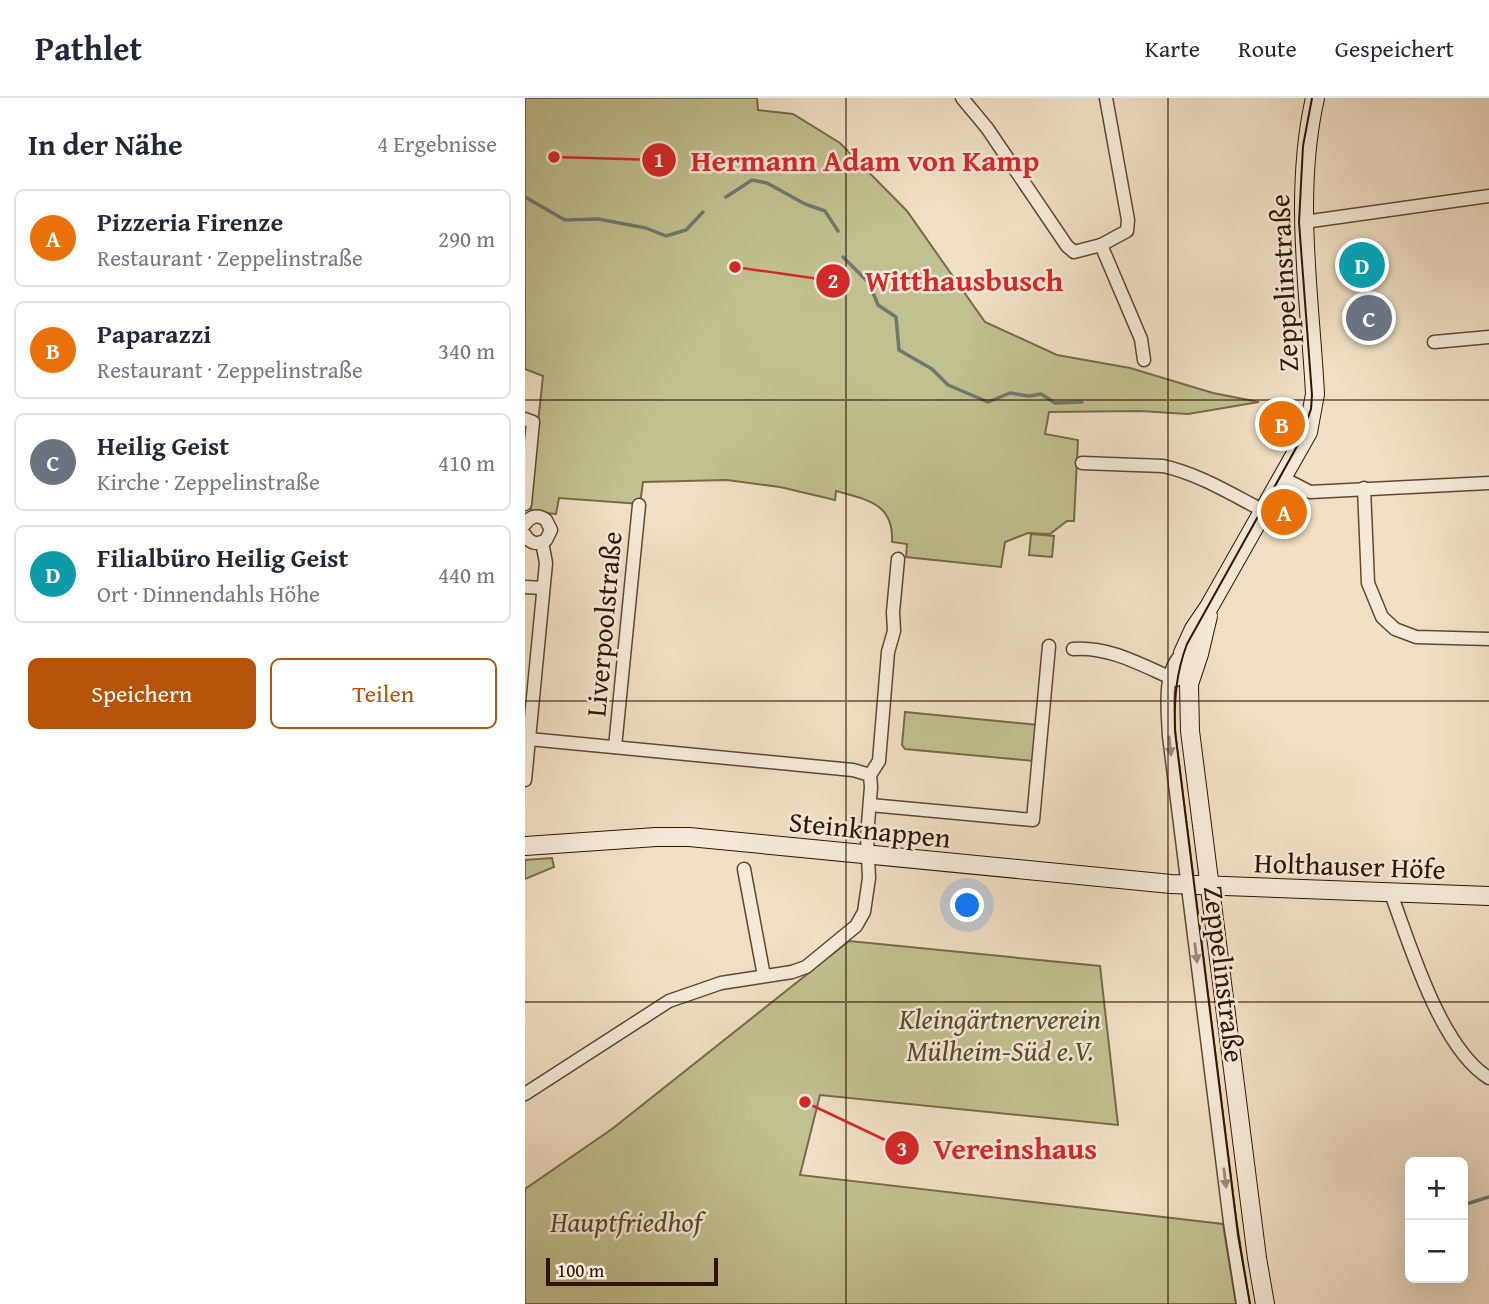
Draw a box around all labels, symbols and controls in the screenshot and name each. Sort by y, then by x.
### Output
text: Pathlet [35,24,142,72]
text: Karte [1145,31,1200,66]
text: Route [1238,31,1297,66]
text: Gespeichert [1335,31,1454,66]
text: In der Nähe [28,122,183,166]
text: 4 Ergebnisse [377,127,497,160]
callout: Hermann Adam von Kamp [641,135,1053,186]
text: Hermann Adam von Kamp [691,138,1039,182]
text: 1 [654,144,664,175]
street label: Zeppelinstraße [1258,193,1308,373]
text: Pizzeria Firenze [97,202,283,241]
text: A [46,222,60,255]
text: 290 m [438,222,495,255]
pin: D [1339,239,1385,291]
text: Restaurant · Zeppelinstraße [97,241,363,274]
callout: Witthausbusch [816,255,1077,306]
text: Witthausbusch [865,258,1063,302]
text: 2 [828,265,838,296]
pin: C [1346,292,1392,344]
text: Paparazzi [97,314,211,353]
text: B [46,334,60,367]
text: 340 m [438,334,495,367]
text: Restaurant · Zeppelinstraße [97,353,363,386]
pin: B [1259,398,1305,450]
text: Heilig Geist [97,426,229,465]
text: C [46,446,60,479]
text: 410 m [438,446,495,479]
text: Kirche · Zeppelinstraße [97,465,320,498]
pin: A [1261,486,1307,538]
street label: Liverpoolstraße [574,530,632,718]
text: Filialbüro Heilig Geist [97,538,348,577]
text: D [46,558,60,591]
text: 440 m [438,558,495,591]
text: Ort · Dinnendahls Höhe [97,577,320,610]
button: Speichern [28,658,256,729]
button: Teilen [270,658,497,729]
one-way arrow [1165,735,1176,757]
street label: Steinknappen [787,800,953,858]
street label: Holthauser Höfe [1254,841,1446,889]
street label: Zeppelinstraße [1194,883,1256,1065]
your location [950,888,984,922]
one-way arrow [1190,942,1201,964]
park label: Kleingärtnerverein Mülheim-Süd e.V. [898,998,1101,1071]
callout: Vereinshaus [884,1123,1111,1174]
text: Vereinshaus [933,1126,1097,1170]
text: 3 [897,1133,907,1164]
map controls [1405,1157,1468,1283]
button: + [1405,1157,1468,1220]
one-way arrow [1219,1168,1230,1190]
park label: Hauptfriedhof [549,1201,707,1242]
button: − [1405,1220,1468,1283]
scale bar [546,1255,717,1287]
text: 100 m [557,1256,604,1284]

